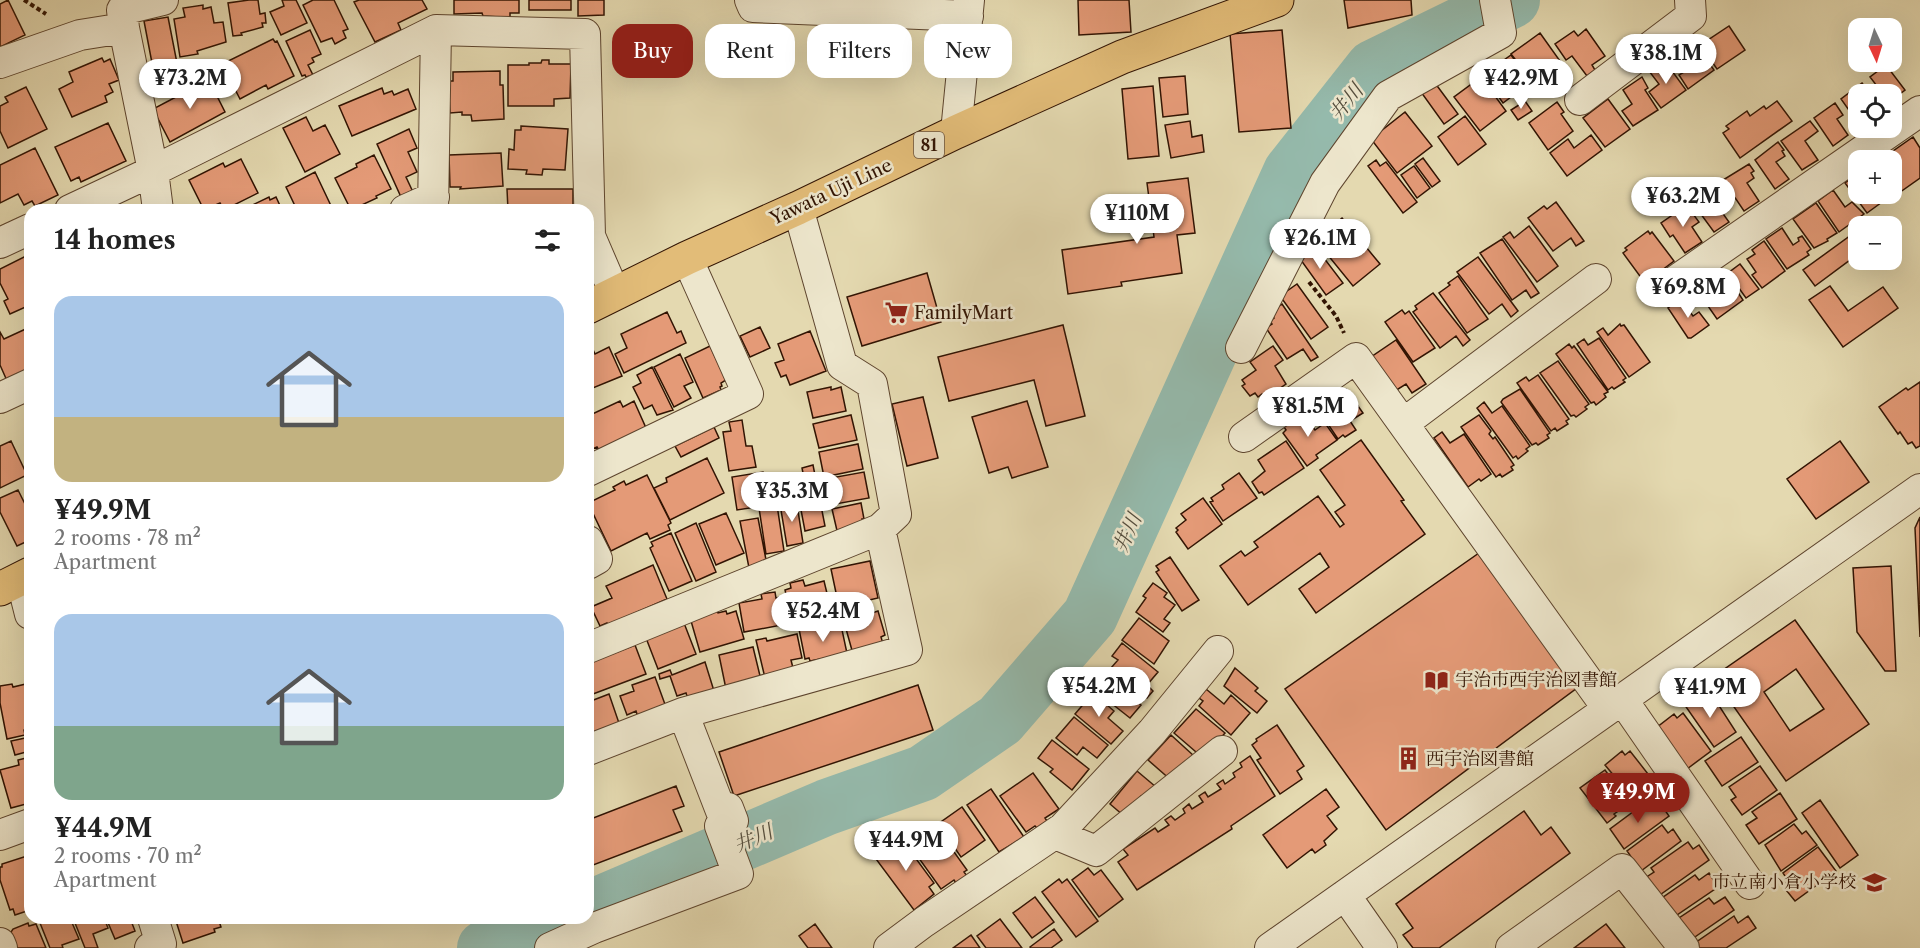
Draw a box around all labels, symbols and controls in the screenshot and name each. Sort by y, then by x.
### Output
north arrow [1848,18,1902,72]
map controls [1848,18,1902,270]
chip: Buy [612,24,693,78]
chip: Rent [705,24,795,78]
chip: Filters [807,24,912,78]
chip: New [924,24,1012,78]
pin: ¥38.1M [1617,34,1715,85]
text: ¥38.1M [1629,41,1703,65]
pin: ¥73.2M [141,59,239,110]
pin: ¥42.9M [1472,59,1570,110]
text: ¥73.2M [153,66,227,90]
text: ¥42.9M [1483,66,1559,90]
water label: 井川 [1324,77,1369,125]
button: locate [1848,84,1902,138]
road number: 81 [914,132,944,158]
button: + [1848,150,1902,204]
street label: Yawata Uji Line [766,154,896,230]
pin: ¥63.2M [1634,177,1732,228]
text: ¥63.2M [1645,184,1721,208]
pin: ¥110M [1095,194,1179,245]
text: ¥110M [1104,201,1170,225]
button: − [1848,216,1902,270]
pin: ¥26.1M [1271,219,1369,270]
text: 14 homes [54,224,176,256]
icon: filters [531,224,564,257]
text: ¥26.1M [1283,226,1357,250]
pin: ¥69.8M [1639,268,1737,319]
text: ¥69.8M [1650,275,1726,299]
supermarket icon: FamilyMart [883,300,909,326]
place label: FamilyMart [914,302,1014,324]
icon: home [255,335,363,443]
pin: ¥81.5M [1259,387,1357,438]
text: ¥81.5M [1272,394,1344,418]
pin: ¥35.3M [743,472,841,523]
text: ¥35.3M [755,479,829,503]
text: ¥49.9M [54,494,151,526]
water label: 井川 [1108,508,1147,556]
text: 2 rooms · 78 m² [54,526,201,550]
text: Apartment [54,550,157,574]
pin: ¥52.4M [774,592,872,643]
text: ¥52.4M [785,599,861,623]
icon: home [255,653,363,761]
pin: ¥54.2M [1050,667,1148,718]
library icon: 宇治市西宇治図書館 [1424,667,1450,693]
pin: ¥41.9M [1661,668,1759,719]
place label: 宇治市西宇治図書館 [1455,669,1617,691]
text: ¥54.2M [1061,674,1137,698]
text: ¥41.9M [1674,675,1746,699]
building icon: 西宇治図書館 [1395,746,1421,772]
place label: 西宇治図書館 [1426,748,1534,770]
pin: ¥49.9M [1589,773,1687,824]
text: ¥49.9M [1601,780,1675,804]
text: ¥44.9M [54,812,152,844]
water label: 井川 [730,818,778,857]
pin: ¥44.9M [857,821,955,872]
text: ¥44.9M [868,828,944,852]
text: 2 rooms · 70 m² [54,844,202,868]
text: Apartment [54,868,157,892]
school or university icon: 市立南小倉小学校 [1861,869,1887,895]
place label: 市立南小倉小学校 [1712,871,1856,893]

